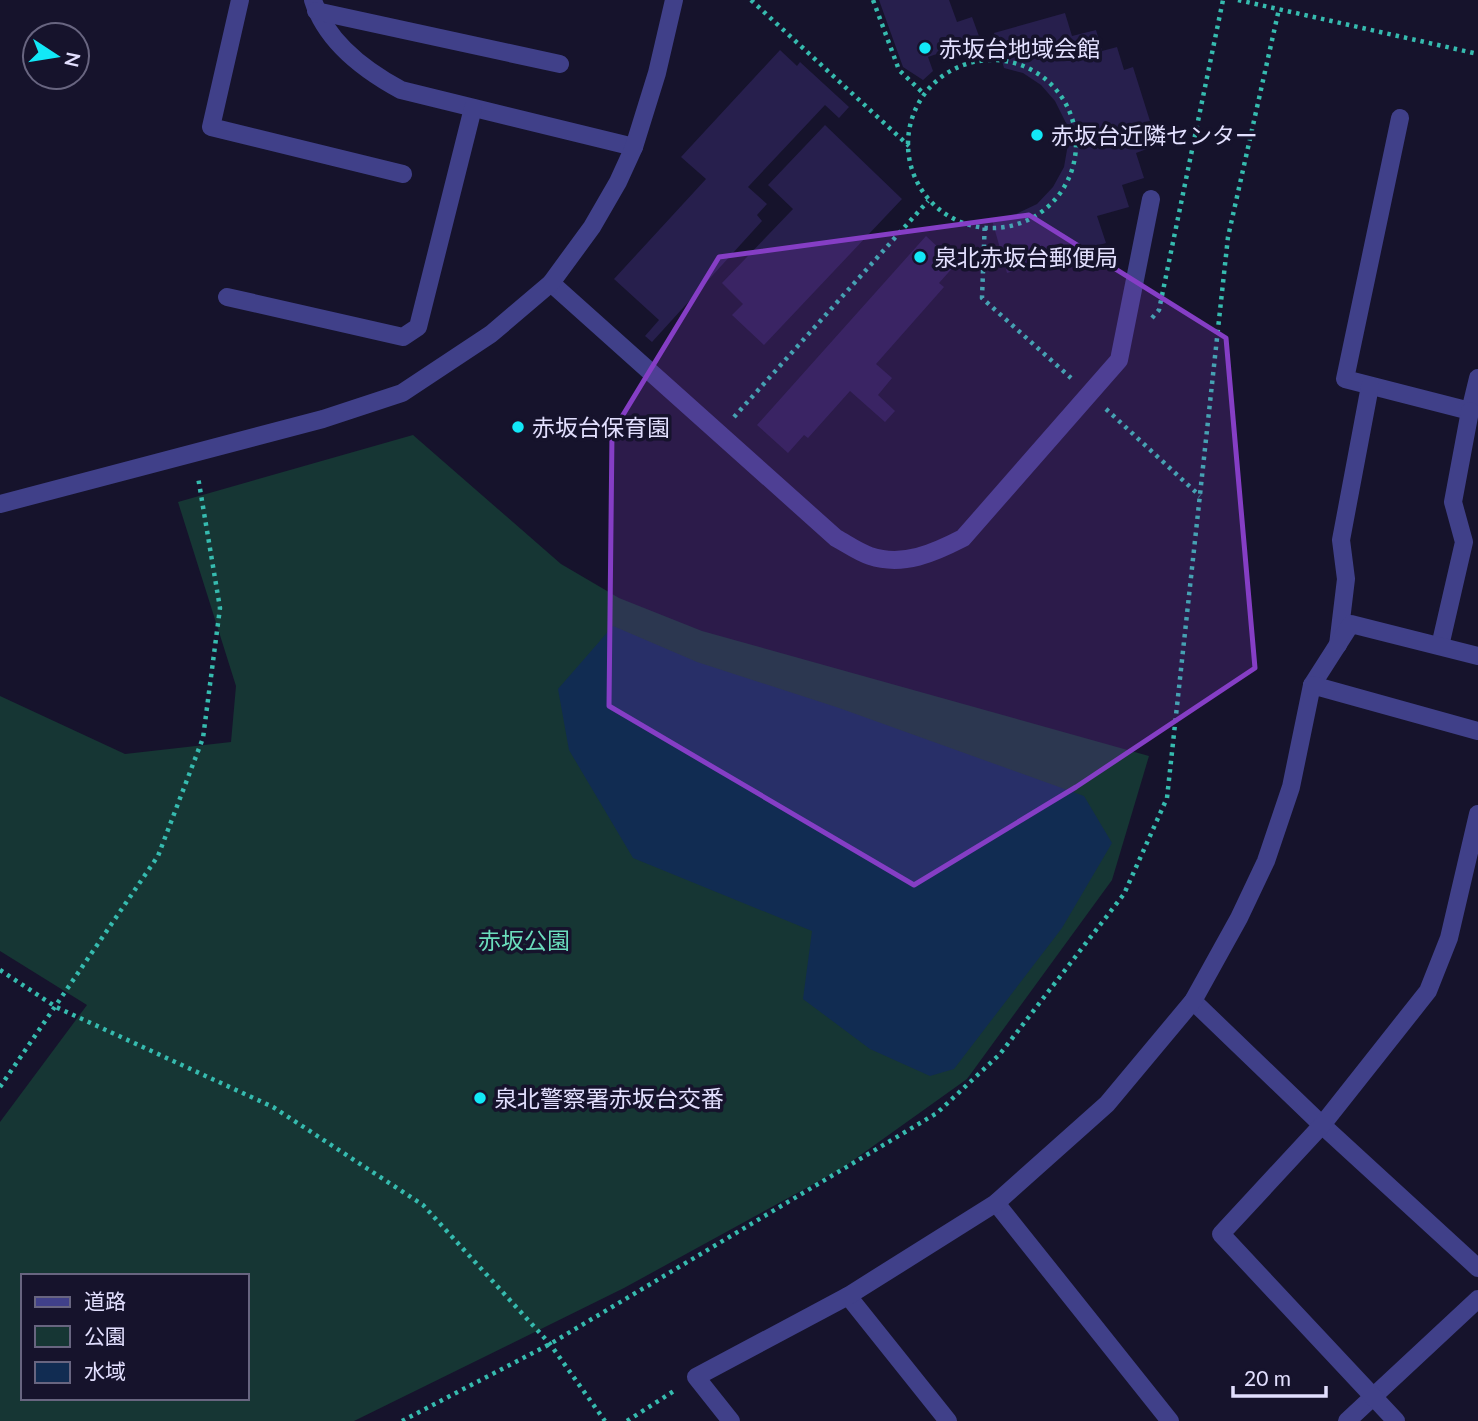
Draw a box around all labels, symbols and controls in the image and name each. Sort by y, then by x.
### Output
north arrow [21,21,91,91]
place label: 赤坂台地域会館 [939,34,1100,62]
marker: 赤坂台地域会館 [917,40,933,56]
text: N [60,50,86,69]
place label: 赤坂台近隣センター [1051,121,1258,149]
marker: 赤坂台近隣センター [1029,127,1045,143]
place label: 泉北赤坂台郵便局 [934,243,1118,271]
marker: 泉北赤坂台郵便局 [912,249,928,265]
place label: 赤坂台保育園 [532,413,670,441]
marker: 赤坂台保育園 [510,419,526,435]
park label: 赤坂公園 [478,926,570,954]
place label: 泉北警察署赤坂台交番 [494,1084,724,1112]
marker: 泉北警察署赤坂台交番 [472,1090,488,1106]
legend [21,1274,248,1400]
text: 道路 [84,1288,126,1313]
text: 公園 [84,1323,126,1348]
scale bar [1233,1354,1326,1398]
text: 水域 [84,1358,126,1383]
text: 20 m [1244,1365,1291,1390]

